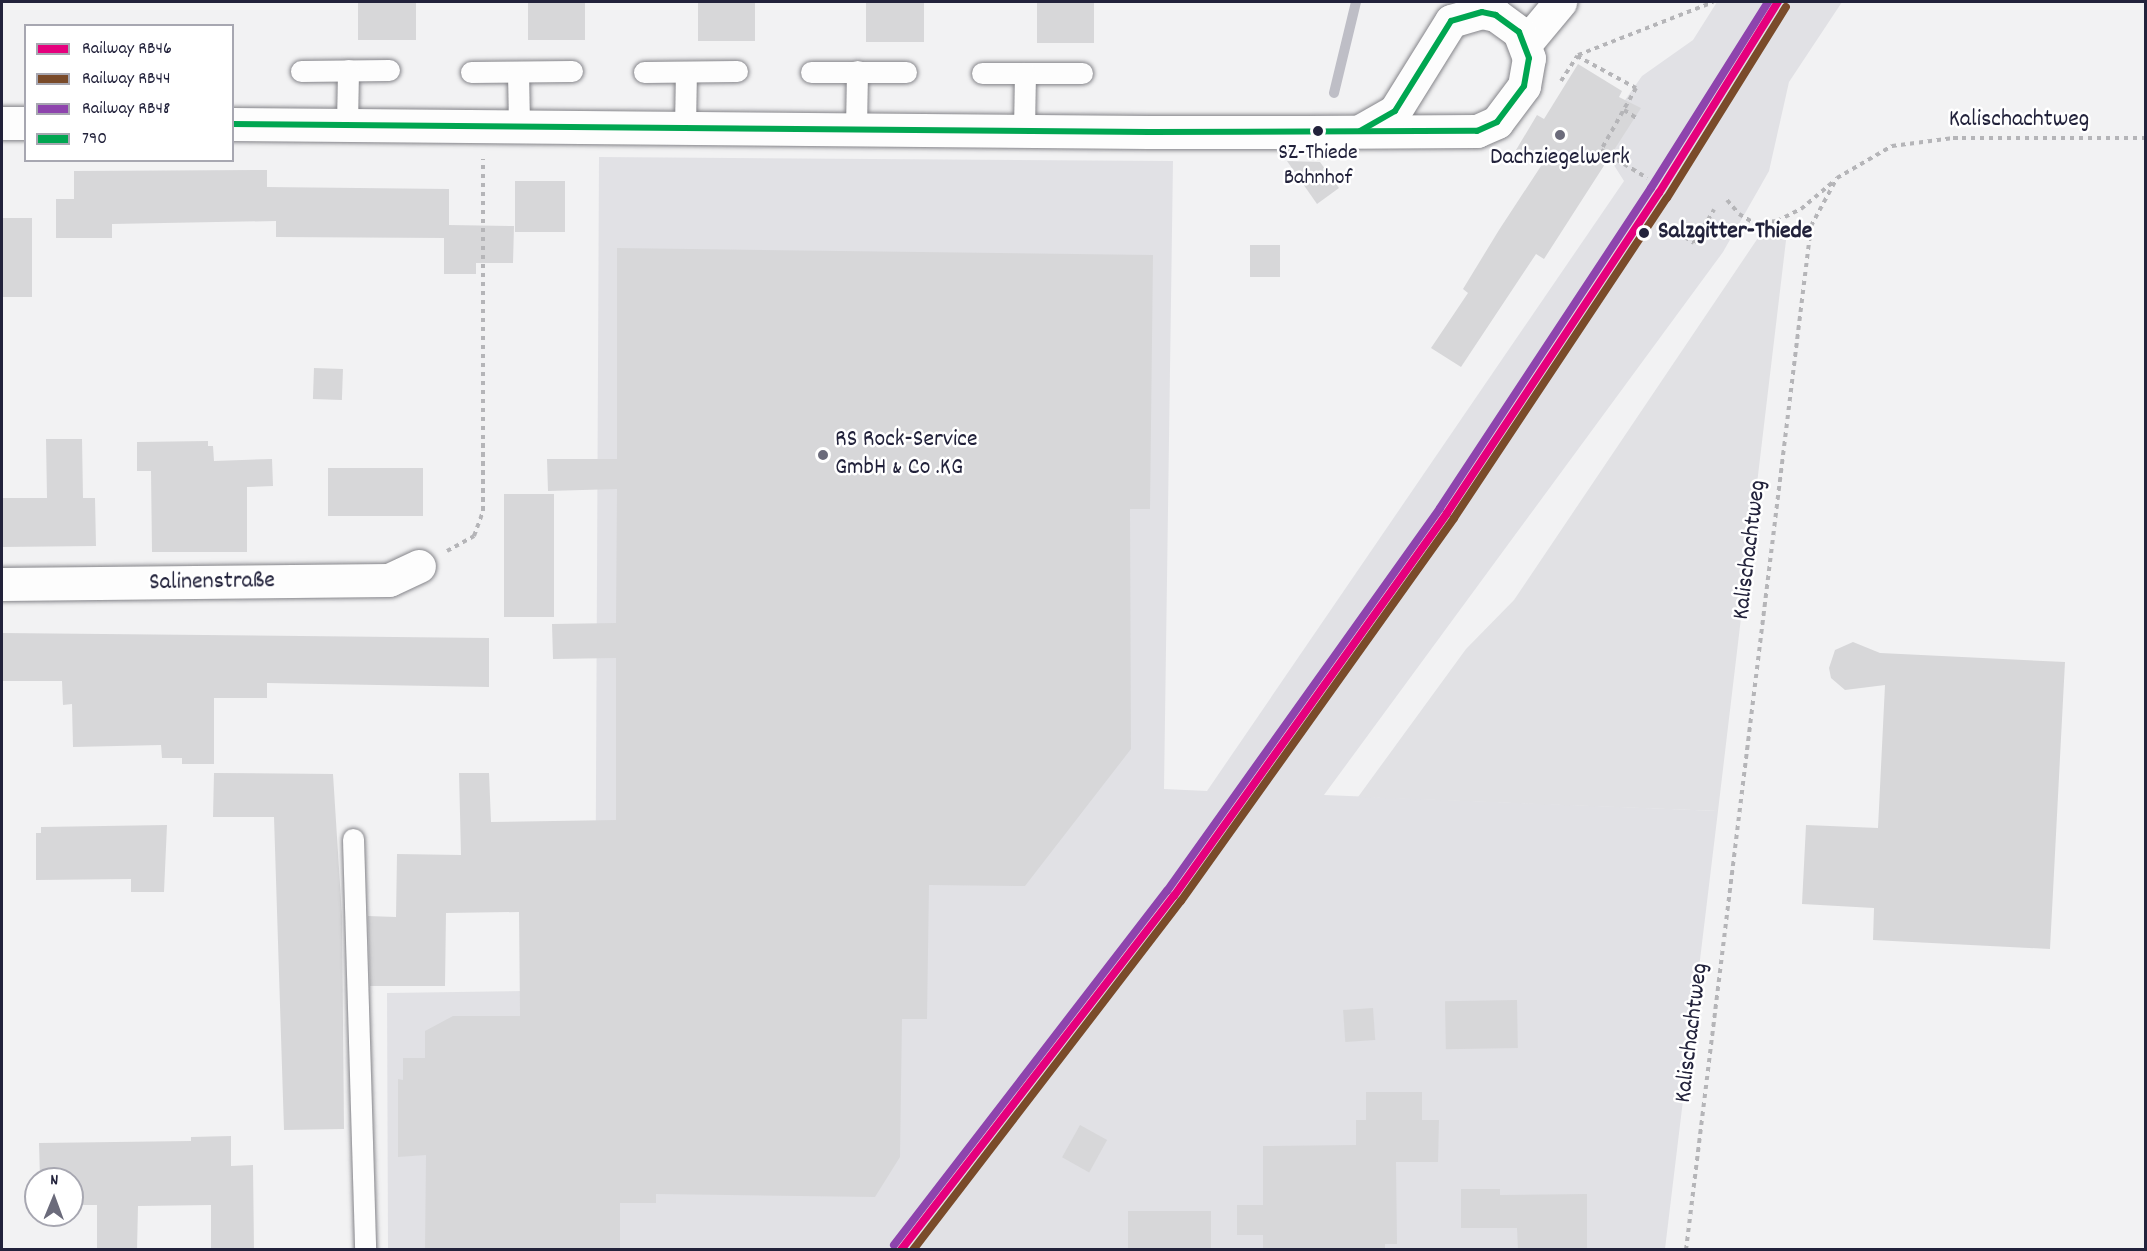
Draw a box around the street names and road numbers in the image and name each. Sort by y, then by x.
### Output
street label: Kalischachtweg [1949,107,2089,135]
street label: Kalischachtweg [1728,479,1774,621]
street label: Salinenstraße [149,568,275,598]
street label: Kalischachtweg [1670,962,1716,1104]

